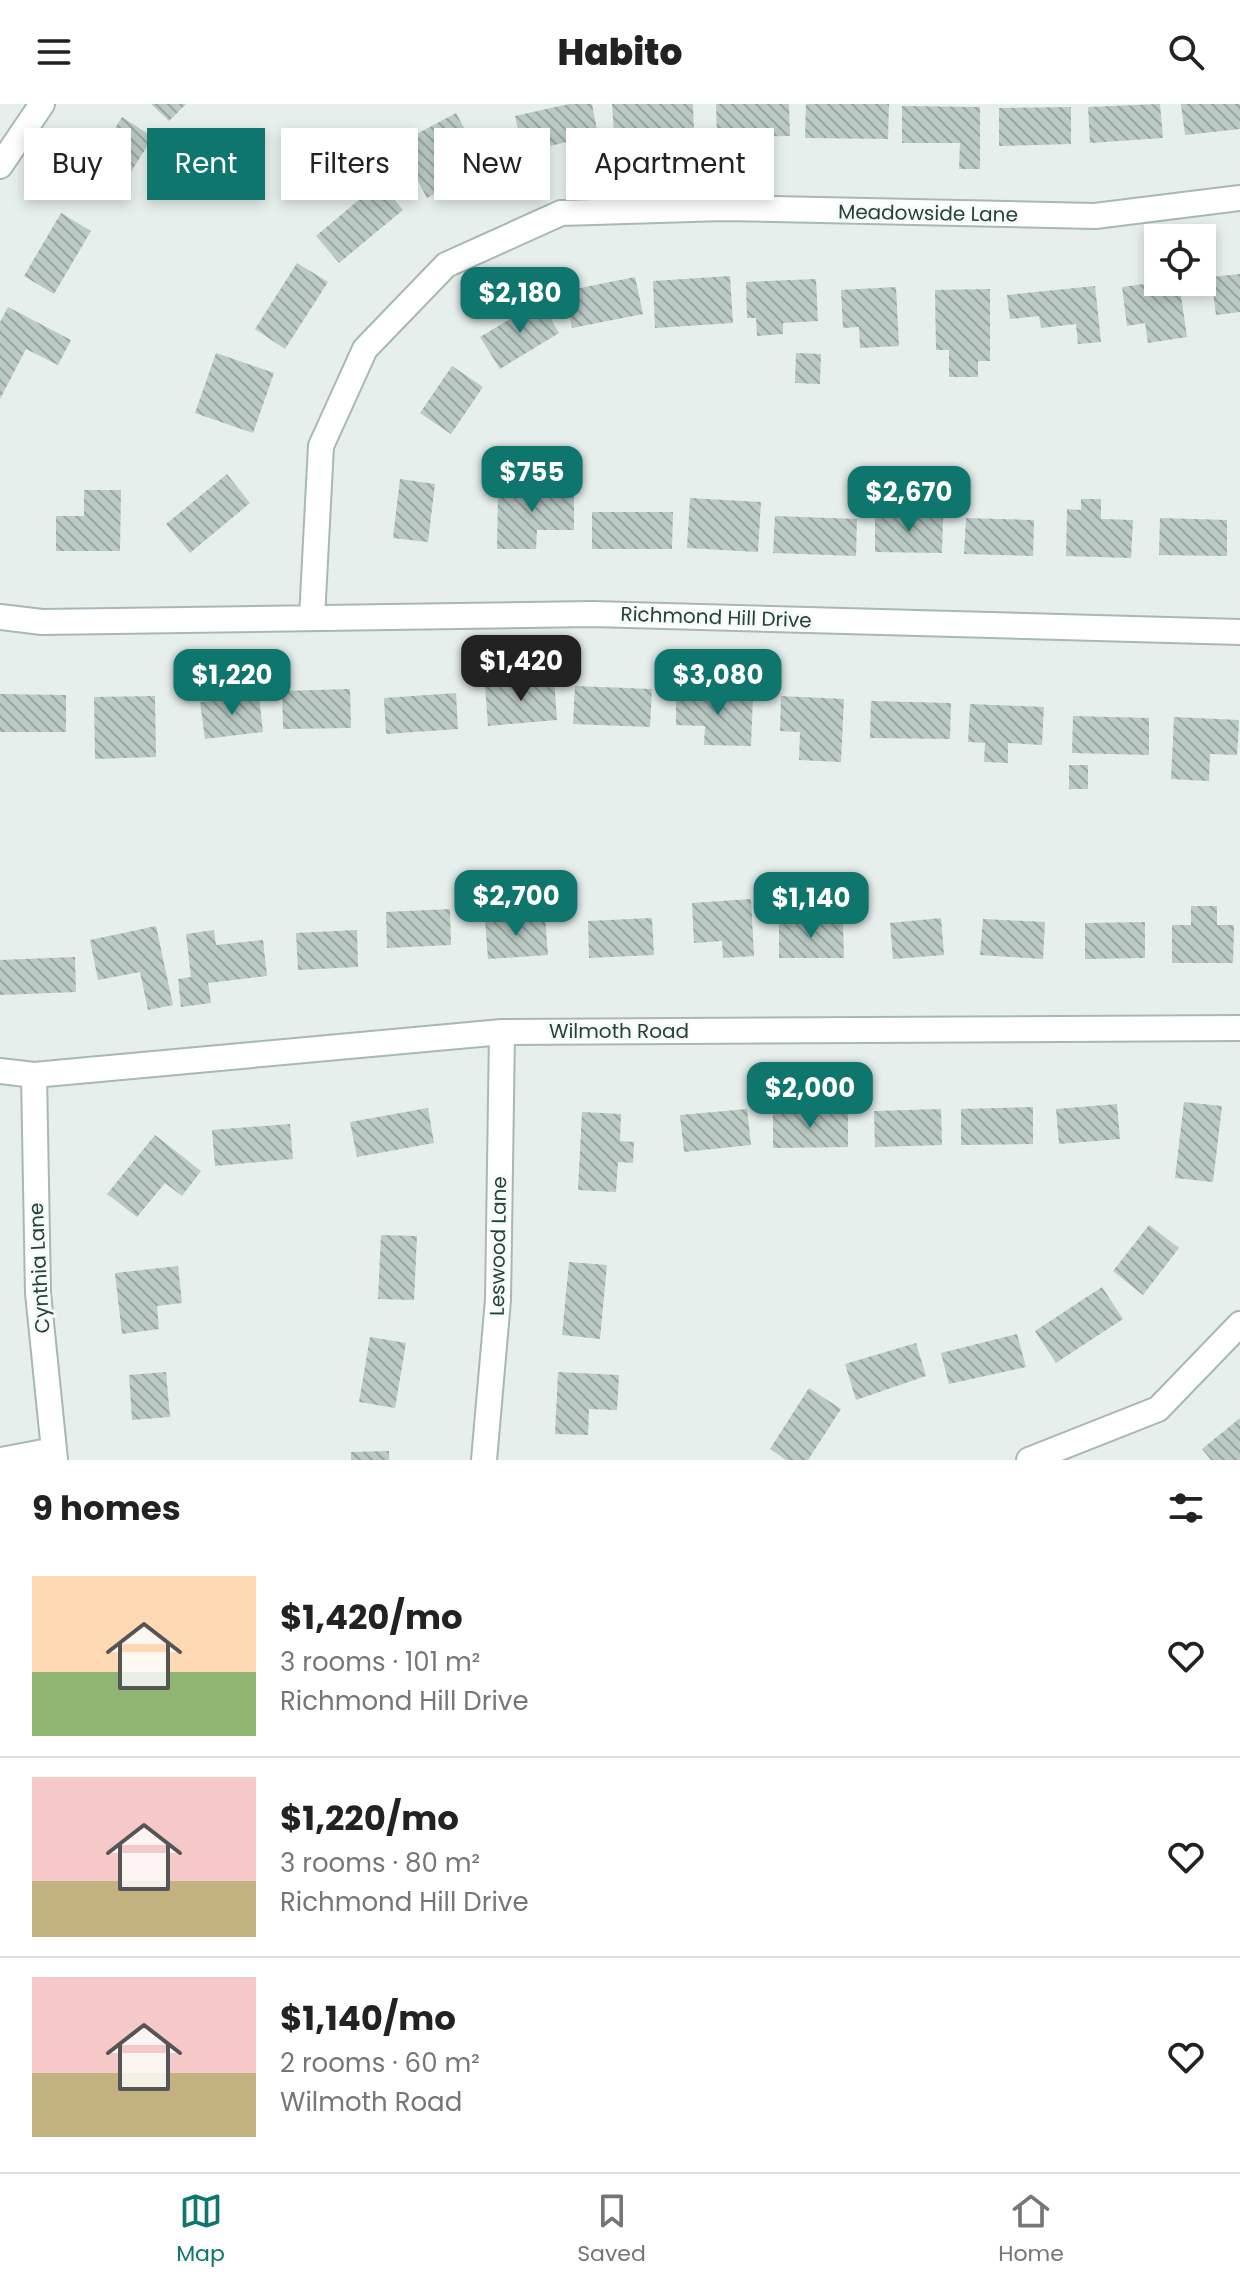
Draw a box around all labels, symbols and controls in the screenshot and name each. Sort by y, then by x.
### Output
text: Habito [558,27,682,78]
icon: menu [32,30,76,74]
icon: search [1164,30,1208,74]
chip: Buy [24,128,131,200]
chip: Rent [147,128,265,200]
chip: Filters [281,128,418,200]
chip: New [434,128,550,200]
chip: Apartment [566,128,774,200]
street label: Meadowside Lane [838,197,1018,229]
map controls [1144,224,1216,296]
button: locate [1144,224,1216,296]
pin: $2,180 [455,267,585,335]
text: $2,180 [479,275,562,311]
pin: $755 [485,446,579,514]
text: $755 [500,454,564,490]
pin: $2,670 [844,466,974,534]
text: $2,670 [866,474,952,510]
street label: Richmond Hill Drive [620,600,812,634]
pin: $1,420 [456,635,586,703]
text: $1,420 [479,643,563,679]
pin: $1,220 [167,649,297,717]
pin: $3,080 [653,649,783,717]
text: $1,220 [192,657,273,693]
text: $3,080 [672,657,764,693]
pin: $2,700 [451,870,581,938]
pin: $1,140 [746,872,876,940]
text: $2,700 [472,878,560,914]
text: $1,140 [772,880,850,916]
street label: Wilmoth Road [549,1017,689,1045]
pin: $2,000 [745,1062,875,1130]
text: $2,000 [765,1070,855,1106]
street label: Leswood Lane [483,1176,513,1316]
street label: Cynthia Lane [22,1202,56,1334]
text: 9 homes [32,1484,181,1532]
icon: filters [1164,1486,1208,1530]
text: $1,420/mo [280,1593,463,1641]
icon: home [96,1608,192,1704]
icon: heart [1164,1634,1208,1678]
text: 3 rooms · 101 m² [280,1644,480,1680]
text: Richmond Hill Drive [280,1683,529,1719]
text: $1,220/mo [280,1794,459,1842]
icon: home [96,1809,192,1905]
icon: heart [1164,1835,1208,1879]
text: 3 rooms · 80 m² [280,1845,480,1881]
text: Richmond Hill Drive [280,1884,529,1920]
text: $1,140/mo [280,1994,456,2042]
icon: home [96,2009,192,2105]
icon: heart [1164,2035,1208,2079]
text: 2 rooms · 60 m² [280,2045,480,2081]
text: Wilmoth Road [280,2084,462,2120]
tab: Map [176,2189,225,2270]
tab: Saved [577,2189,646,2270]
tab: Home [998,2189,1064,2270]

